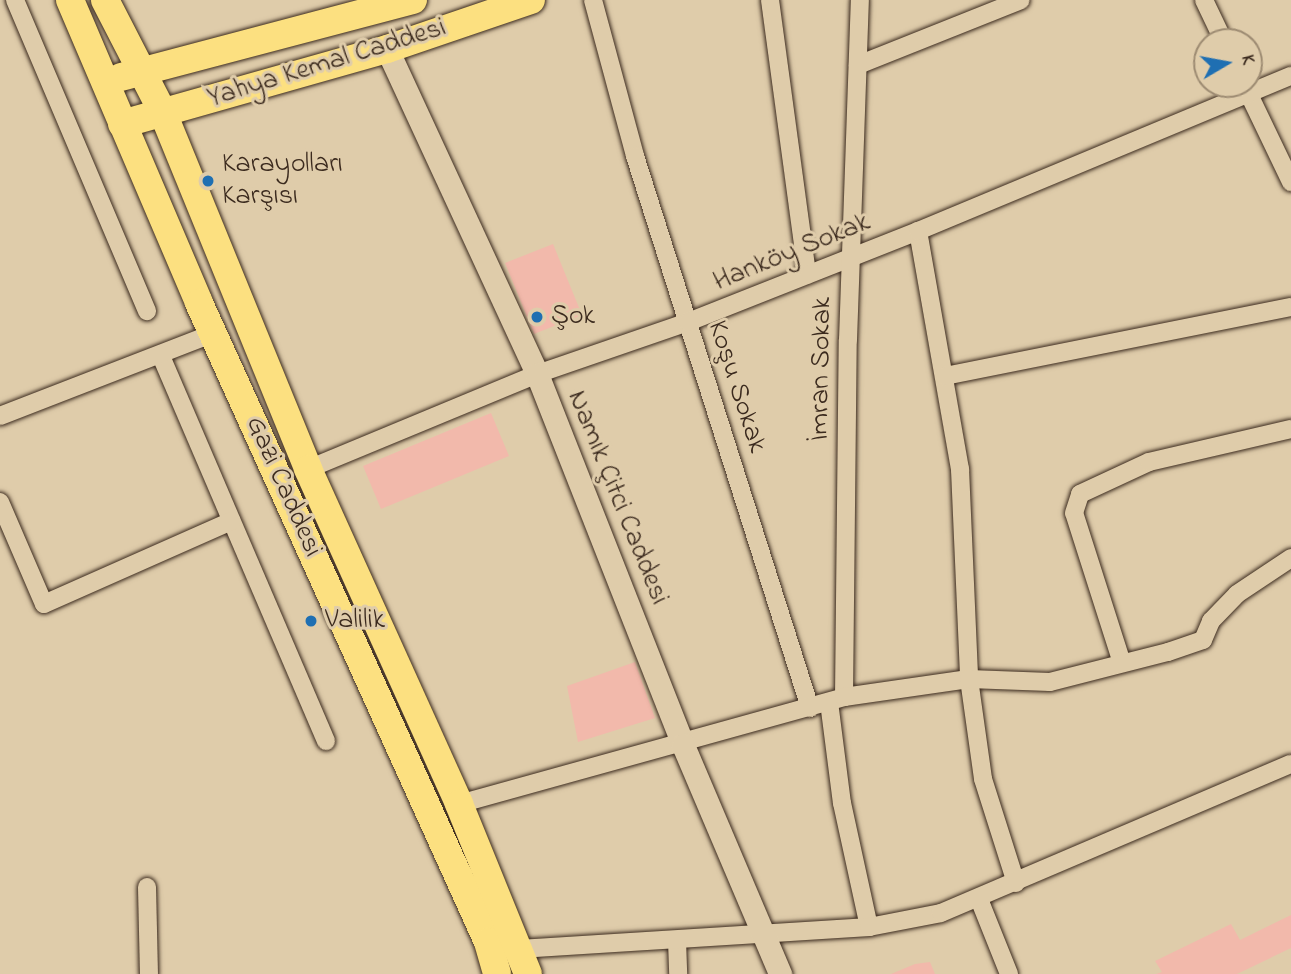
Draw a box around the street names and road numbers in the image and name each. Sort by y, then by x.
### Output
street label: Yahya Kemal Caddesi [204,12,450,116]
street label: Hanköy Sokak [709,206,875,300]
street label: İmran Sokak [804,297,840,441]
street label: Koşu Sokak [699,317,773,457]
street label: Namık Çitci Caddesi [559,386,675,610]
street label: Gazi Caddesi [237,412,329,562]

